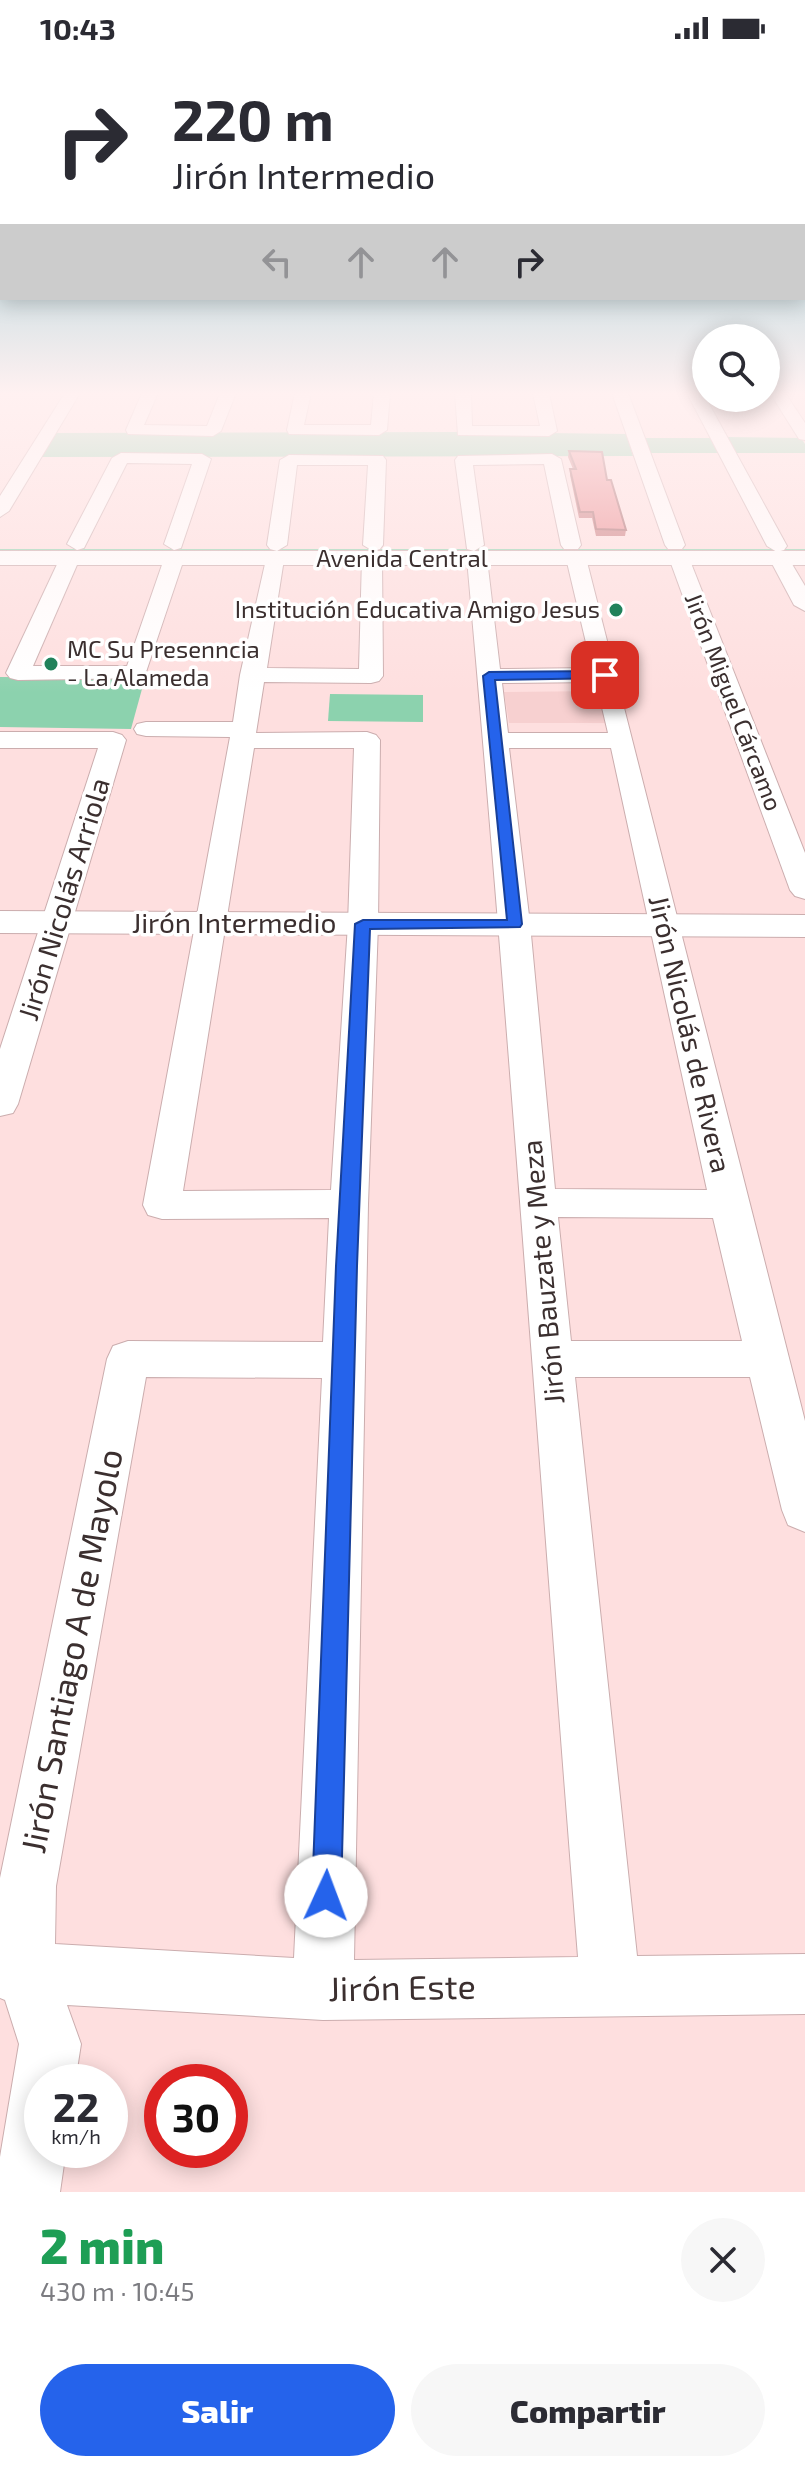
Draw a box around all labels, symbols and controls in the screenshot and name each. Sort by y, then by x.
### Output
text: 10:43 [40,10,116,46]
text: 220 m [172,85,334,152]
icon: right [40,88,144,192]
text: Jirón Intermedio [172,153,435,196]
icon: left [255,240,299,284]
icon: ahead [339,240,383,284]
icon: ahead [423,240,467,284]
icon: right [507,240,551,284]
map controls [692,324,780,412]
button: search [692,324,780,412]
street label: Avenida Central [316,543,488,572]
street label: Jirón Miguel Cárcamo [679,588,789,814]
place label: Institución Educativa Amigo Jesus [235,594,600,623]
marker: Institución Educativa Amigo Jesus [607,601,625,619]
place label: MC Su Presenncia - La Alameda [67,634,260,691]
pin [571,641,639,709]
icon: arrive [583,653,627,697]
marker: MC Su Presenncia - La Alameda [42,655,60,673]
street label: Jirón Nicolás Arriola [10,773,116,1024]
street label: Jirón Nicolás de Rivera [642,892,739,1176]
street label: Jirón Intermedio [132,905,336,939]
street label: Jirón Bauzate y Meza [514,1139,570,1406]
street label: Jirón Santiago A de Mayolo [11,1445,130,1856]
position arrow [284,1854,368,1938]
street label: Jirón Este [328,1965,476,2008]
speed limit sign: 30 [144,2064,248,2168]
text: 22 [53,2082,99,2130]
text: km/h [51,2124,101,2148]
text: 2 min [40,2216,164,2274]
button: close [681,2218,765,2302]
text: 430 m · 10:45 [40,2275,195,2306]
button: Salir [40,2364,395,2456]
button: Compartir [411,2364,765,2456]

